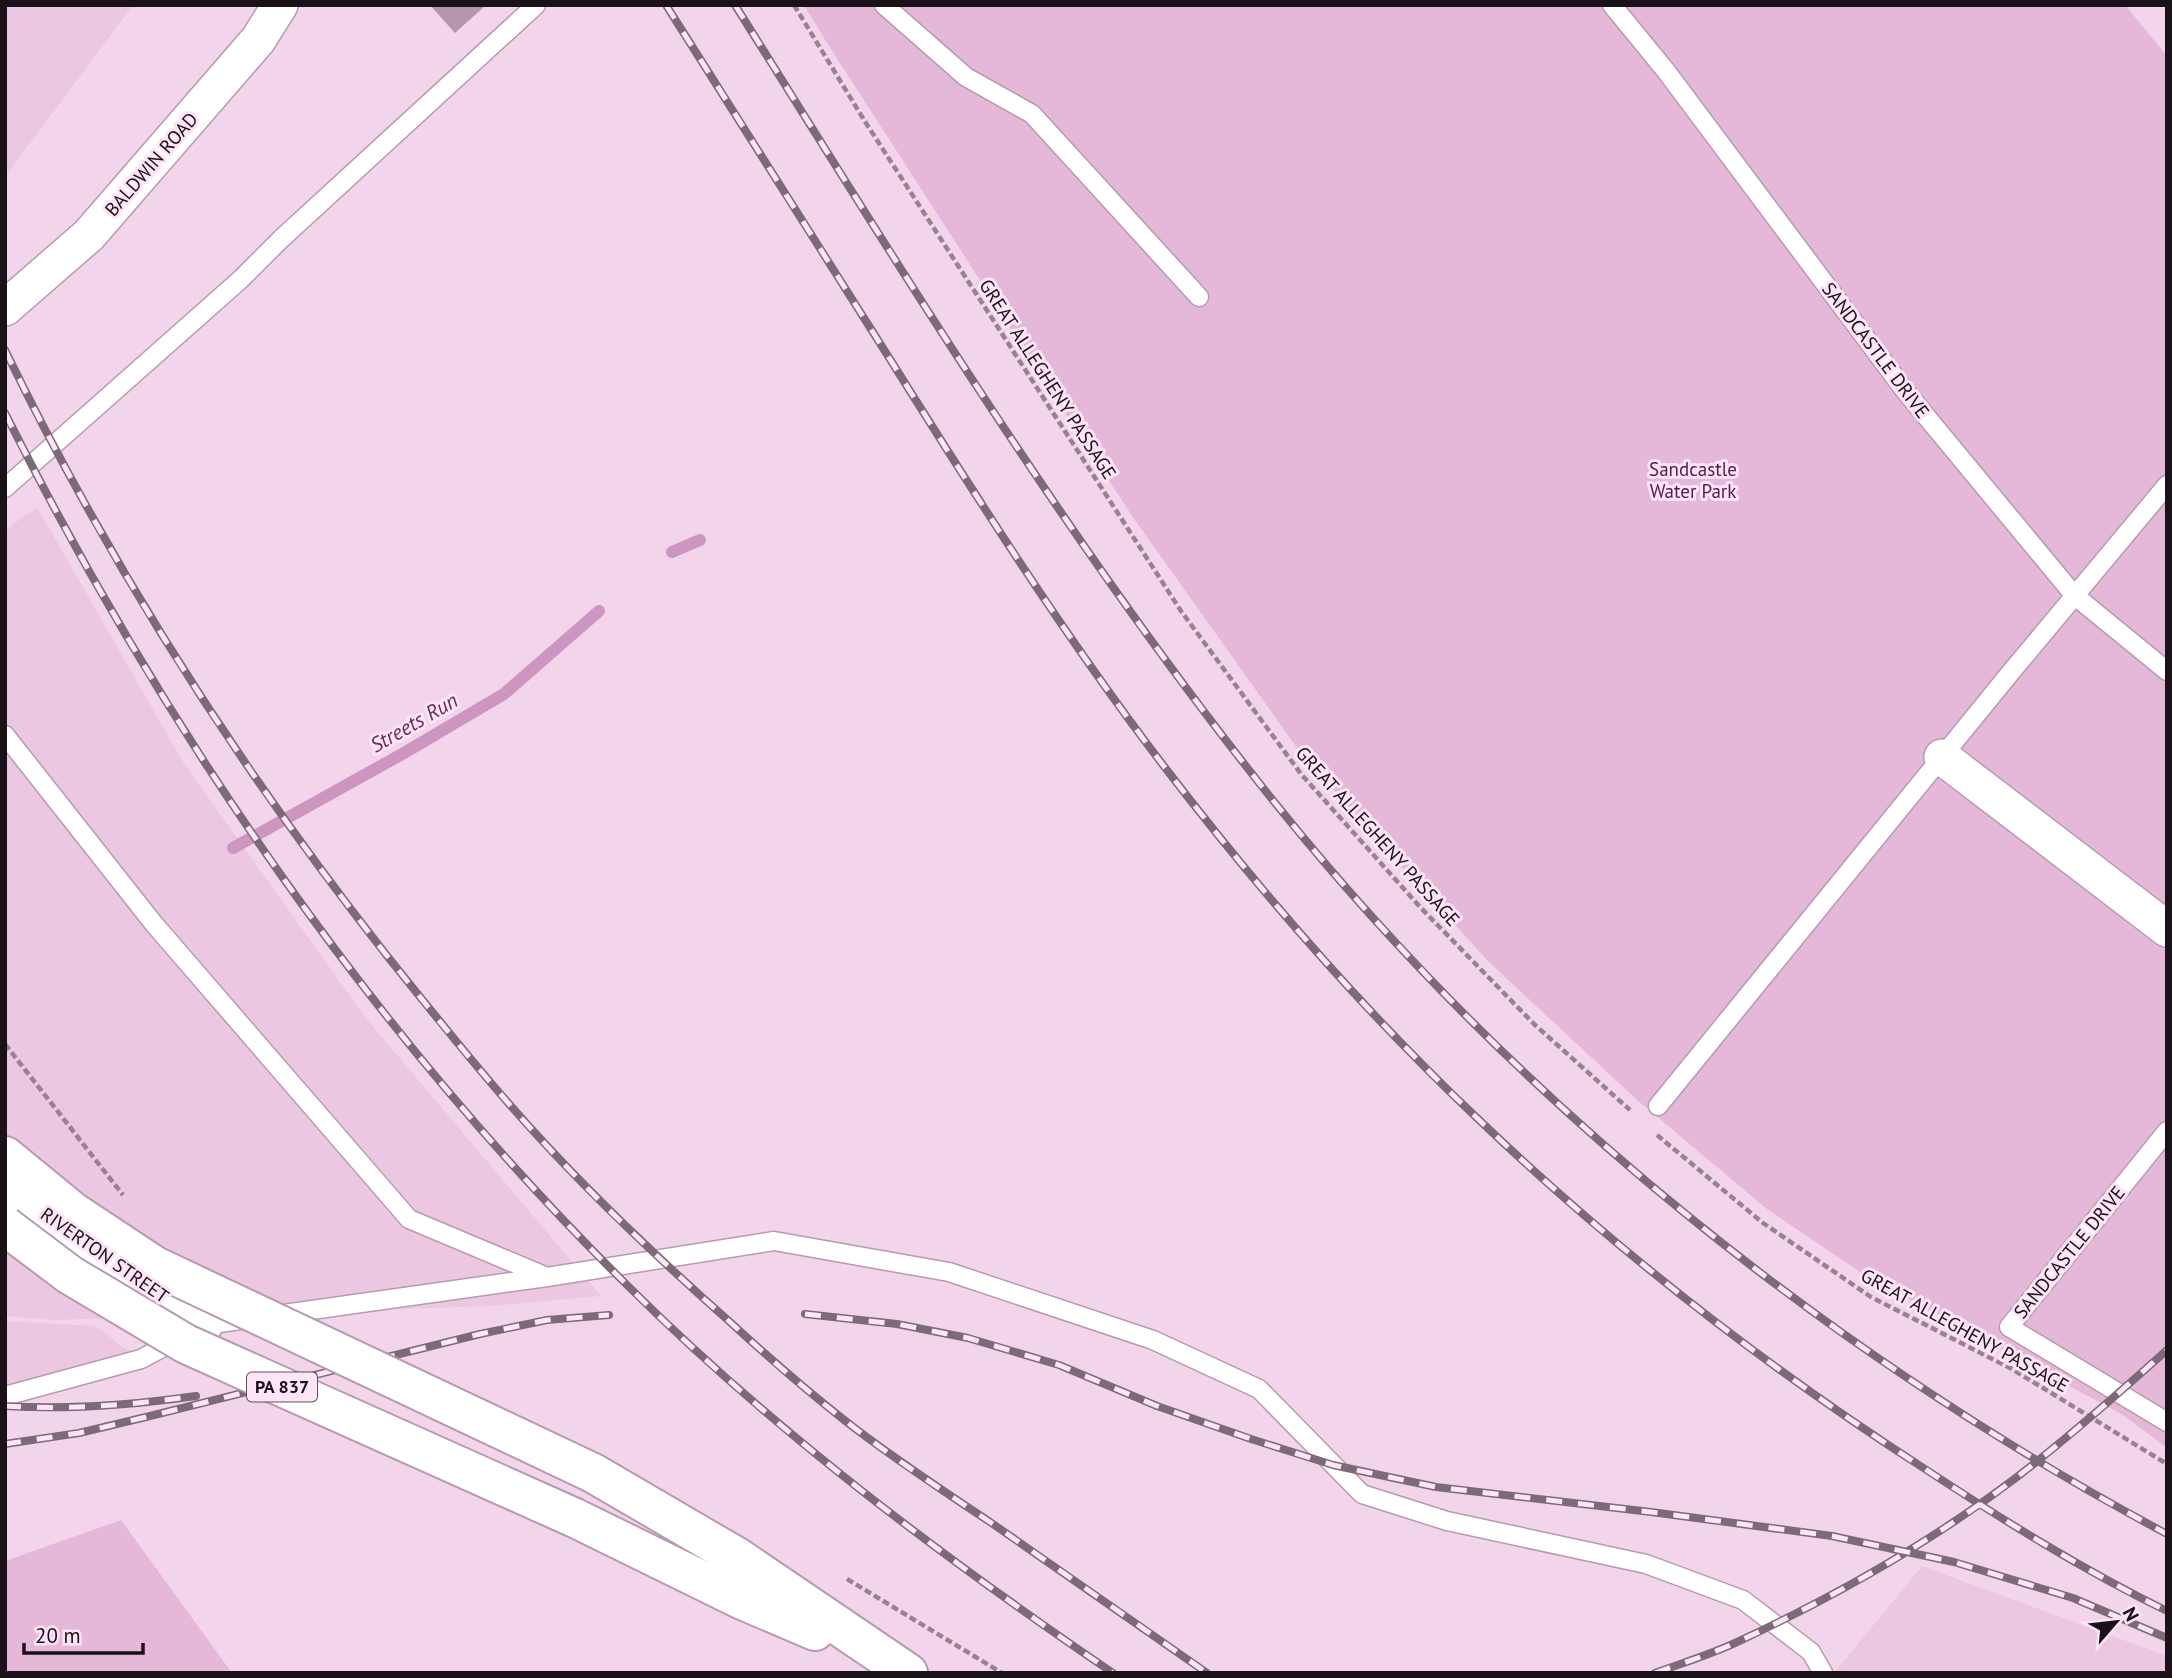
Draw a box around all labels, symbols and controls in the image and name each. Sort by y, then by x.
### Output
street label: BALDWIN ROAD [99,107,203,221]
street label: GREAT ALLEGHENY PASSAGE [974,274,1122,484]
street label: SANDCASTLE DRIVE [1817,277,1935,423]
park label: Sandcastle Water Park [1649,457,1737,503]
water label: Streets Run [365,687,463,759]
street label: GREAT ALLEGHENY PASSAGE [1291,741,1465,931]
street label: SANDCASTLE DRIVE [2008,1181,2130,1323]
street label: RIVERTON STREET [36,1202,174,1308]
street label: GREAT ALLEGHENY PASSAGE [1857,1263,2073,1397]
road number: PA 837 [247,1372,317,1402]
north arrow [2081,1587,2151,1657]
text: N [2117,1603,2145,1625]
scale bar [24,1612,144,1656]
text: 20 m [35,1622,81,1649]

